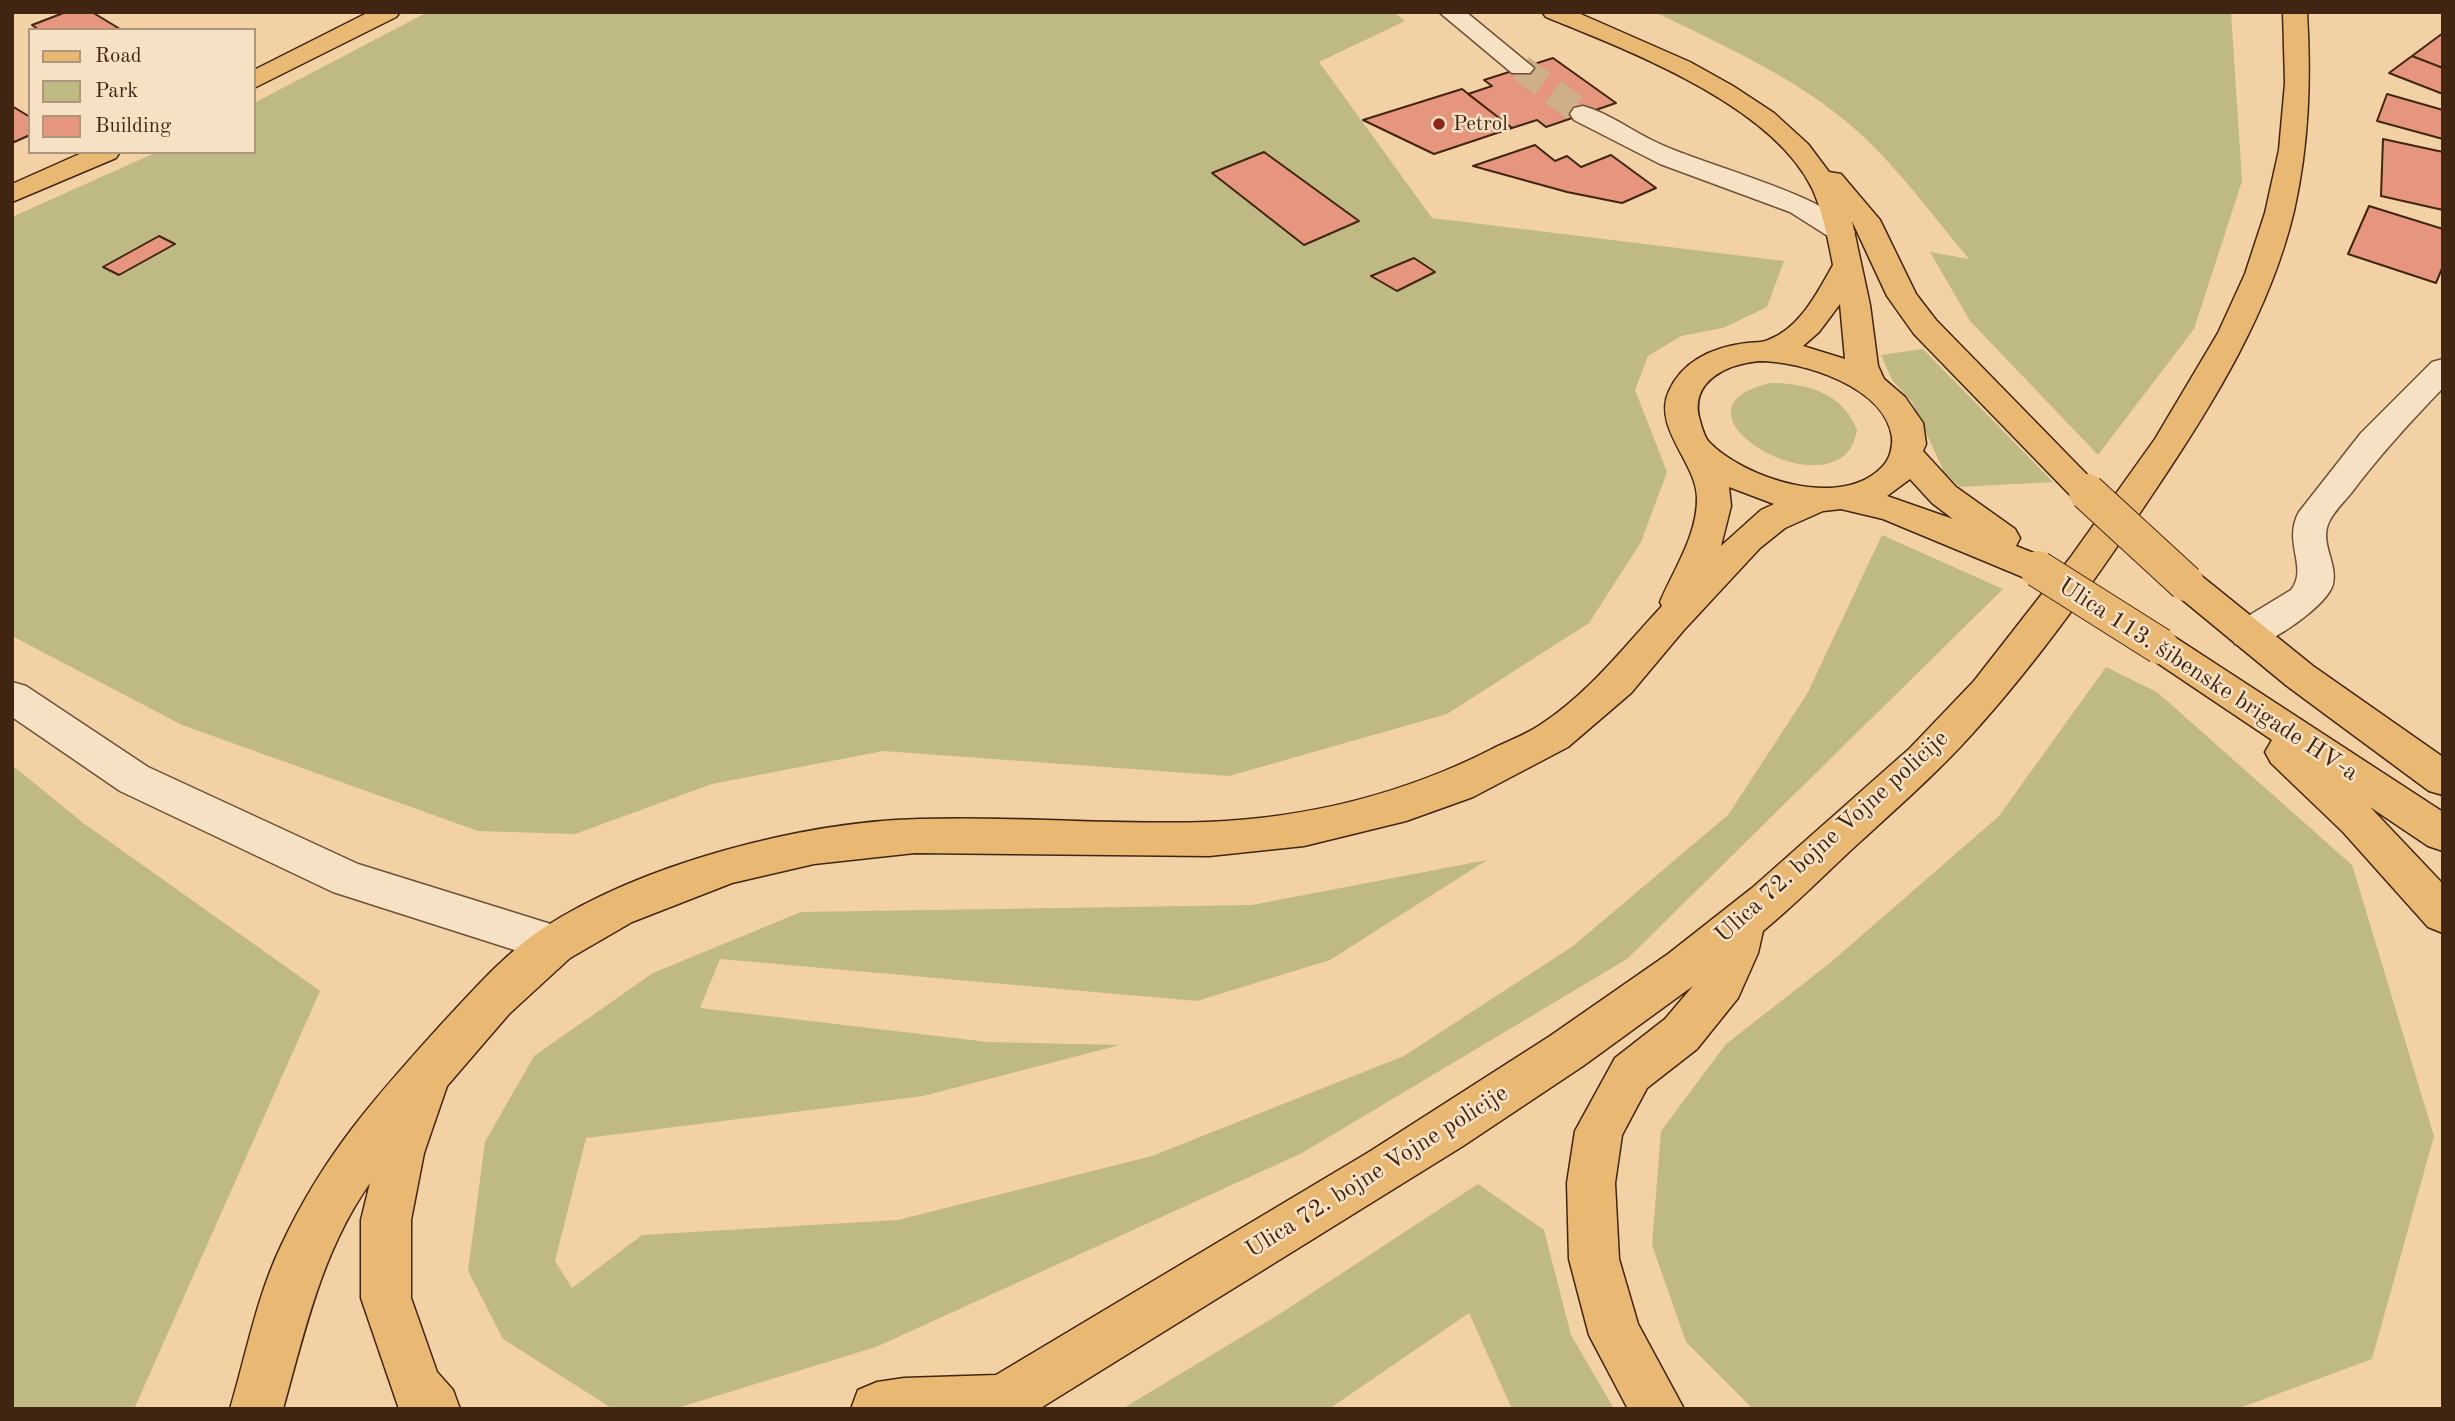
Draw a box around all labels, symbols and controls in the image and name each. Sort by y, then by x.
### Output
legend [28,28,256,154]
text: Road [95,46,142,67]
text: Park [95,81,138,102]
place label: Petrol [1453,111,1508,137]
text: Building [95,116,171,137]
marker: Petrol [1431,116,1447,132]
street label: Ulica 113. šibenske brigade HV-a [2053,572,2363,788]
street label: Ulica 72. bojne Vojne policije [1709,725,1955,949]
street label: Ulica 72. bojne Vojne policije [1240,1079,1514,1265]

